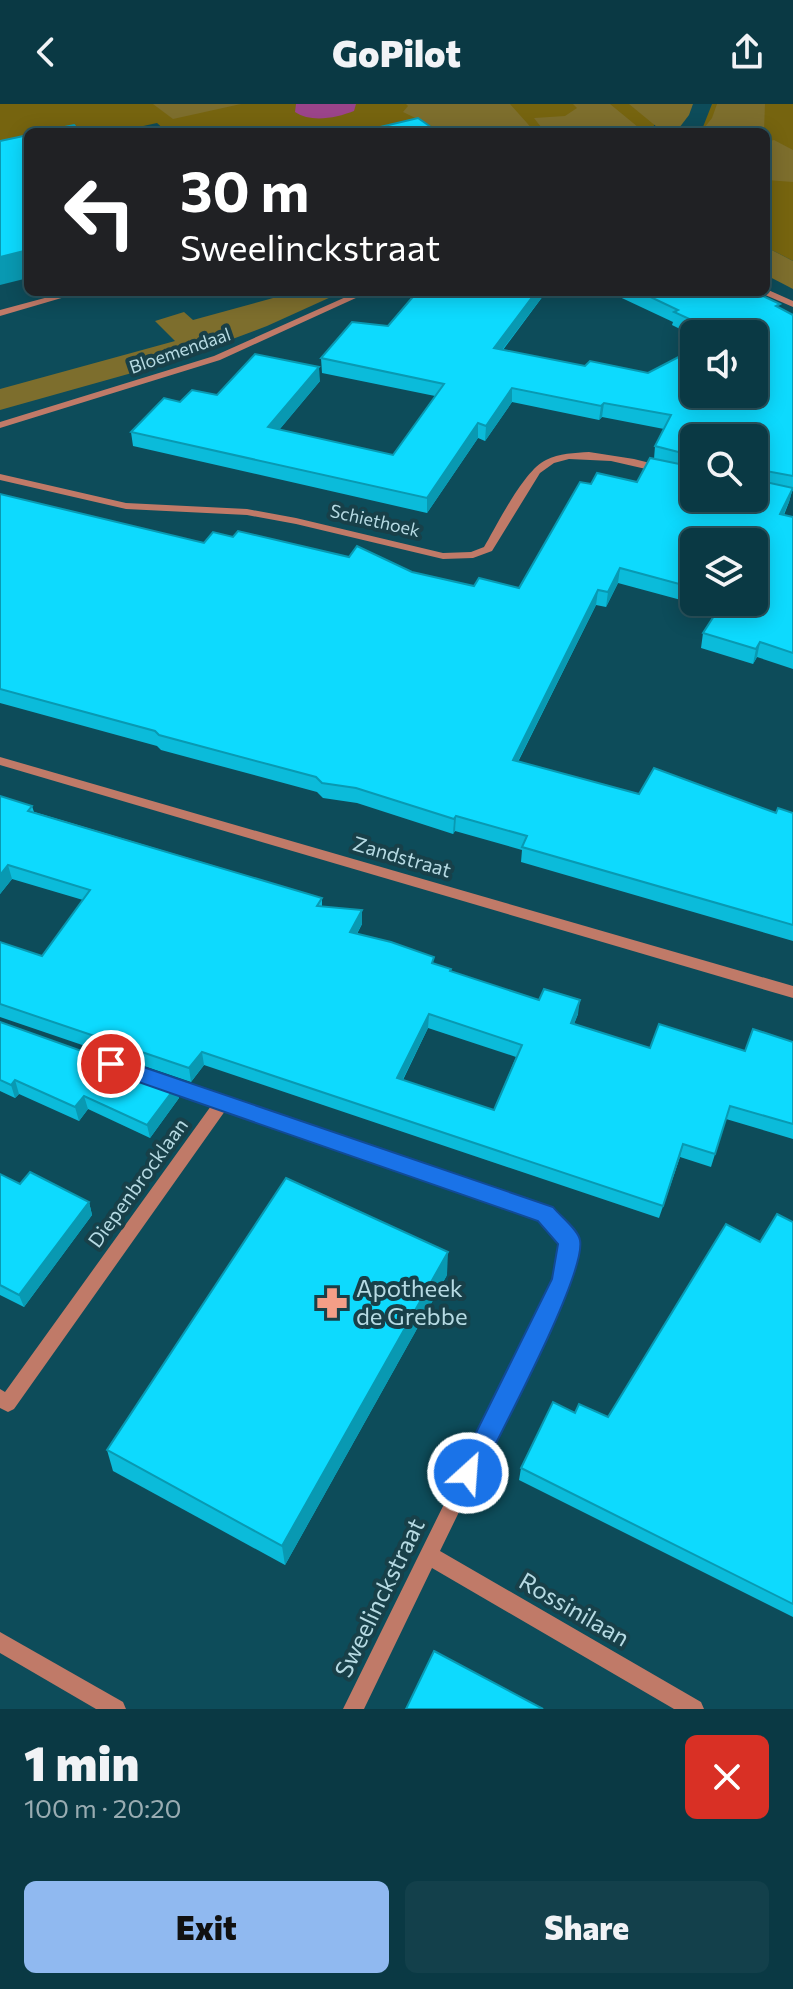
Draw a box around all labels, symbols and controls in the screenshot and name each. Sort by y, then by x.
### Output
icon: back [24,30,68,74]
text: GoPilot [332,30,461,74]
icon: share [725,30,769,74]
text: 30 m [180,155,309,224]
icon: left [48,160,152,264]
text: Sweelinckstraat [180,224,440,268]
map controls [680,320,768,616]
button: sound [680,320,768,408]
street label: Bloemendaal [126,322,233,378]
button: search [680,424,768,512]
street label: Schiethoek [328,499,422,541]
button: layers [680,528,768,616]
street label: Zandstraat [350,831,454,882]
pin [77,1030,145,1098]
icon: arrive [89,1042,133,1086]
street label: Diepenbrocklaan [82,1113,192,1252]
place label: Apotheek de Grebbe [356,1273,468,1330]
pharmacy icon: Apotheek de Grebbe [315,1286,349,1320]
position arrow [426,1431,510,1515]
street label: Sweelinckstraat [328,1513,430,1682]
street label: Rossinilaan [515,1566,635,1652]
text: 1 min [24,1732,139,1791]
button: close [685,1735,769,1819]
text: 100 m · 20:20 [24,1792,182,1823]
button: Exit [24,1881,389,1973]
button: Share [405,1881,769,1973]

